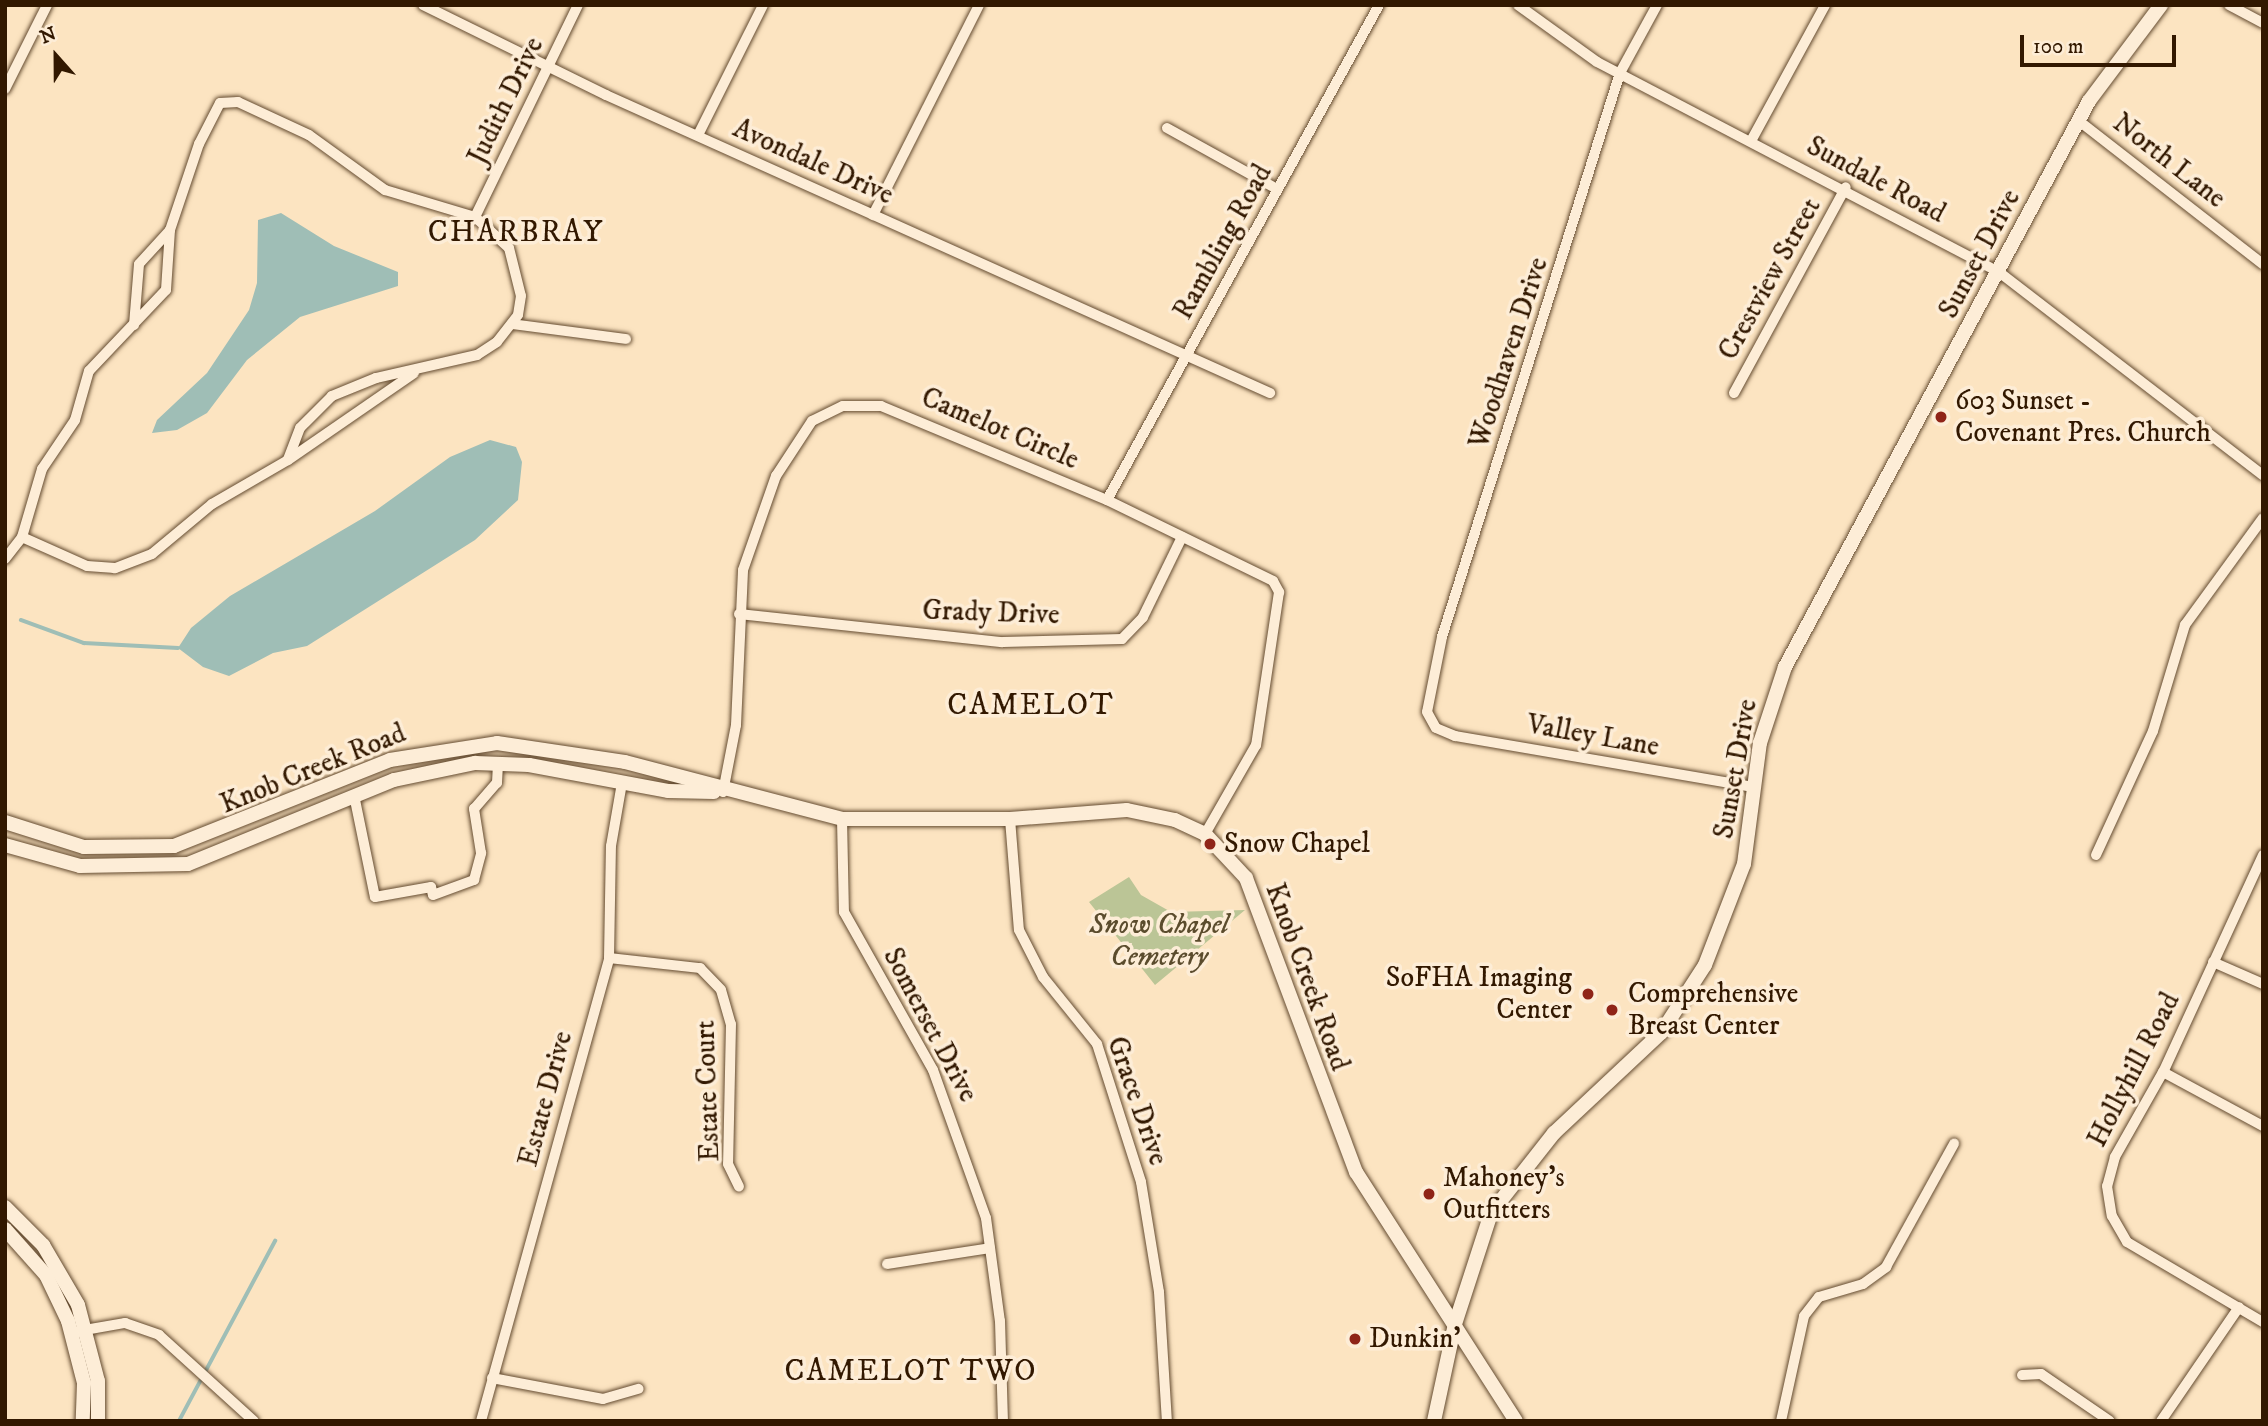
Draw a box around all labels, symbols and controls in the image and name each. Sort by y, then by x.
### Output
north arrow [21,21,91,91]
scale bar [2023,21,2179,65]
text: N [37,22,60,49]
street label: Judith Drive [461,32,551,170]
text: 100 m [2033,34,2084,60]
street label: North Lane [2106,106,2232,216]
street label: Avondale Drive [728,112,898,212]
street label: Sundale Road [1801,129,1951,231]
street label: Rambling Road [1167,158,1279,326]
street label: Sunset Drive [1932,184,2028,324]
street label: Crestview Street [1712,192,1828,366]
district label: CHARBRAY [429,215,603,251]
street label: Woodhaven Drive [1462,253,1556,453]
street label: Camelot Circle [916,381,1084,477]
place label: 603 Sunset - Covenant Pres. Church [1955,384,2211,450]
marker: 603 Sunset - Covenant Pres. Church [1933,409,1949,425]
street label: Grady Drive [922,594,1060,632]
district label: CAMELOT [948,688,1114,724]
street label: Sunset Drive [1707,697,1765,841]
street label: Valley Lane [1524,708,1662,764]
street label: Knob Creek Road [215,717,411,821]
place label: Snow Chapel [1224,827,1370,861]
marker: Snow Chapel [1202,836,1218,852]
street label: Knob Creek Road [1258,879,1356,1075]
park label: Snow Chapel Cemetery [1089,908,1229,974]
street label: Somerset Drive [875,942,985,1108]
place label: SoFHA Imaging Center [1386,961,1572,1027]
place label: Comprehensive Breast Center [1628,977,1798,1043]
marker: SoFHA Imaging Center [1578,984,1598,1004]
street label: Hollyhill Road [2081,987,2187,1153]
marker: Comprehensive Breast Center [1602,1000,1622,1020]
street label: Estate Court [689,1020,727,1162]
street label: Estate Drive [512,1028,580,1170]
street label: Grace Drive [1099,1032,1175,1170]
place label: Mahoney's Outfitters [1443,1161,1565,1227]
marker: Mahoney's Outfitters [1421,1186,1437,1202]
place label: Dunkin' [1369,1322,1461,1356]
marker: Dunkin' [1347,1331,1363,1347]
district label: CAMELOT TWO [786,1354,1036,1390]

